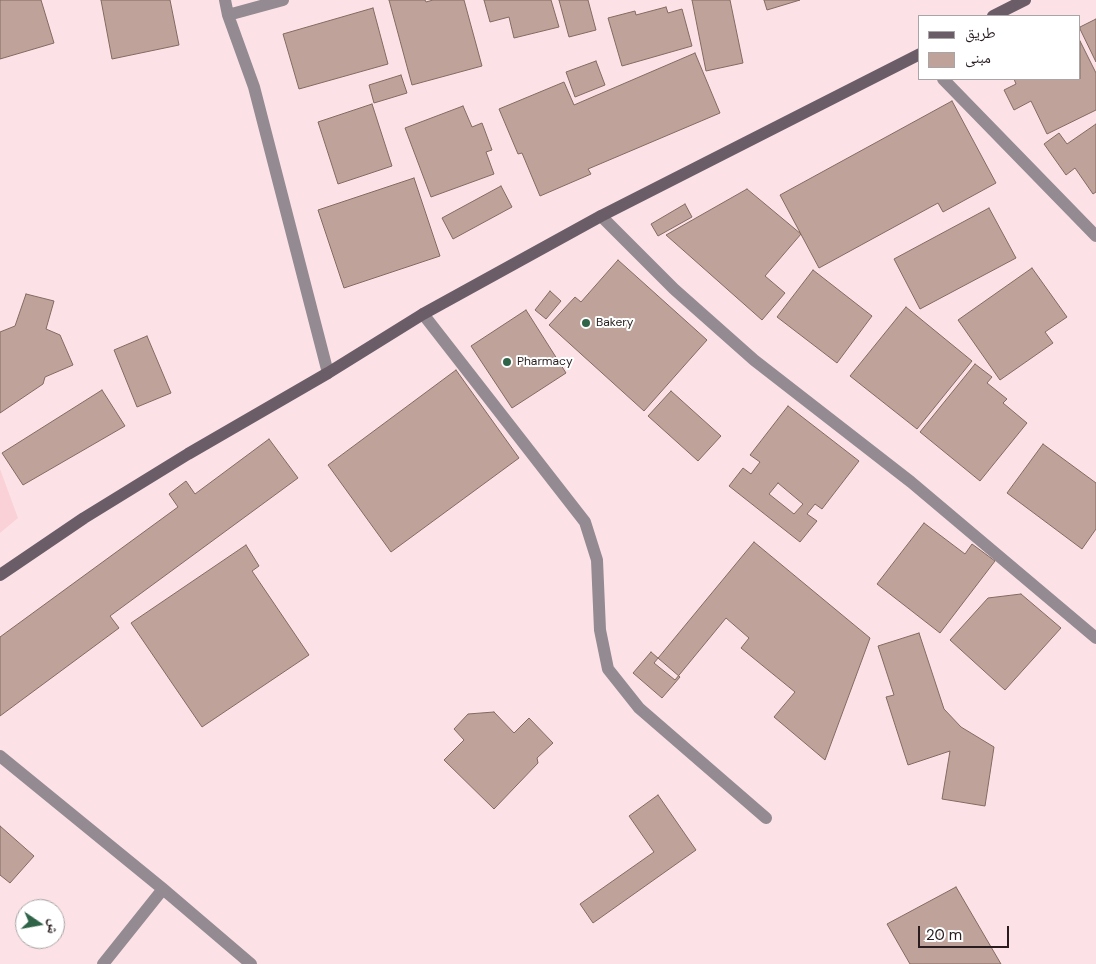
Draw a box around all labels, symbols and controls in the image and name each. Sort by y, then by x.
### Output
legend [918,15,1081,80]
text: طريق [965,23,996,43]
text: مبنى [965,48,991,68]
place label: Bakery [596,316,633,330]
marker: Bakery [580,317,592,329]
place label: Pharmacy [517,355,573,369]
marker: Pharmacy [501,356,513,368]
north arrow [15,899,65,949]
scale bar [921,916,1012,948]
text: ش [43,918,64,936]
text: 20 m [926,925,962,945]

